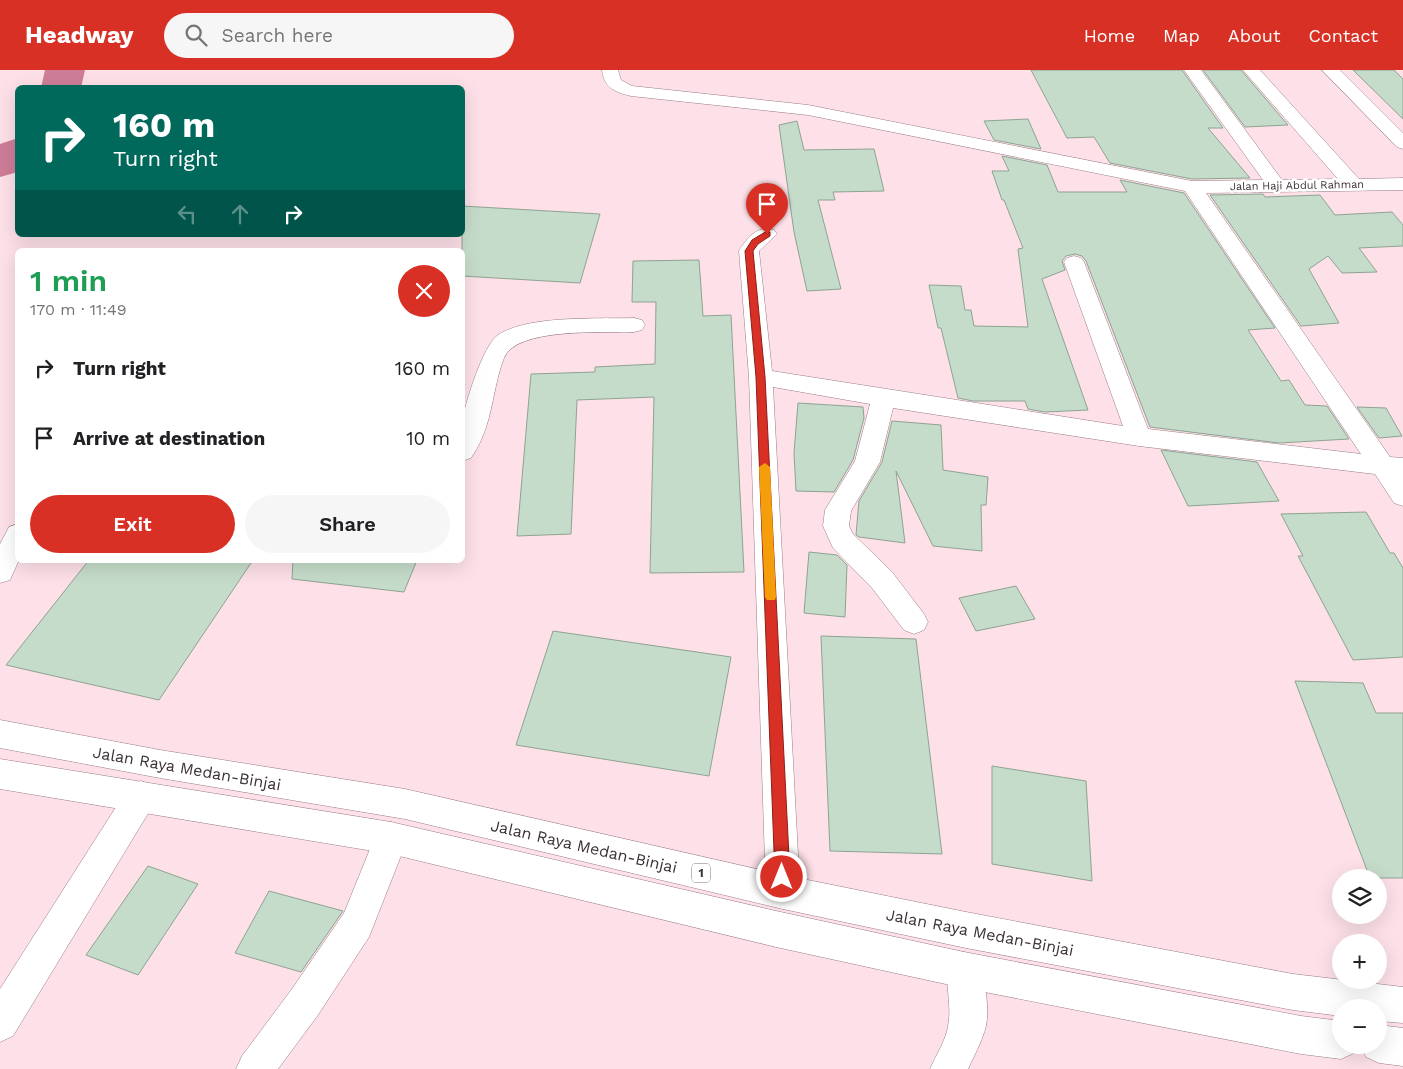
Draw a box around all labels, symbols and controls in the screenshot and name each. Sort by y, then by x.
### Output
search box [164,13,514,58]
text: Headway [25,21,134,49]
icon: search [182,21,210,49]
text: Search here [222,24,333,47]
text: Home [1084,25,1135,46]
text: Map [1163,25,1200,46]
text: About [1228,25,1280,46]
text: Contact [1308,25,1378,46]
text: 160 m [113,104,215,146]
icon: right [30,105,95,170]
text: Turn right [113,146,218,171]
street label: Jalan Haji Abdul Rahman [1230,178,1364,193]
pin [746,183,788,234]
icon: arrive [753,190,781,218]
icon: left [173,200,201,228]
icon: ahead [226,200,254,228]
icon: right [279,200,307,228]
text: 1 min [30,263,107,298]
button: close [398,265,450,317]
text: 170 m · 11:49 [30,300,127,319]
icon: right [30,354,58,382]
text: Turn right [73,357,166,380]
text: 160 m [395,357,450,380]
icon: arrive [30,424,58,452]
text: Arrive at destination [73,427,265,450]
text: 10 m [406,427,450,450]
button: Exit [30,495,235,553]
button: Share [245,495,450,553]
street label: Jalan Raya Medan-Binjai [91,743,282,794]
street label: Jalan Raya Medan-Binjai [489,816,679,877]
position arrow [755,850,807,902]
road number: 1 [692,864,710,882]
map controls [1332,869,1387,1054]
button: layers [1332,869,1387,924]
street label: Jalan Raya Medan-Binjai [885,905,1075,960]
button: + [1332,934,1387,989]
button: − [1332,999,1387,1054]

